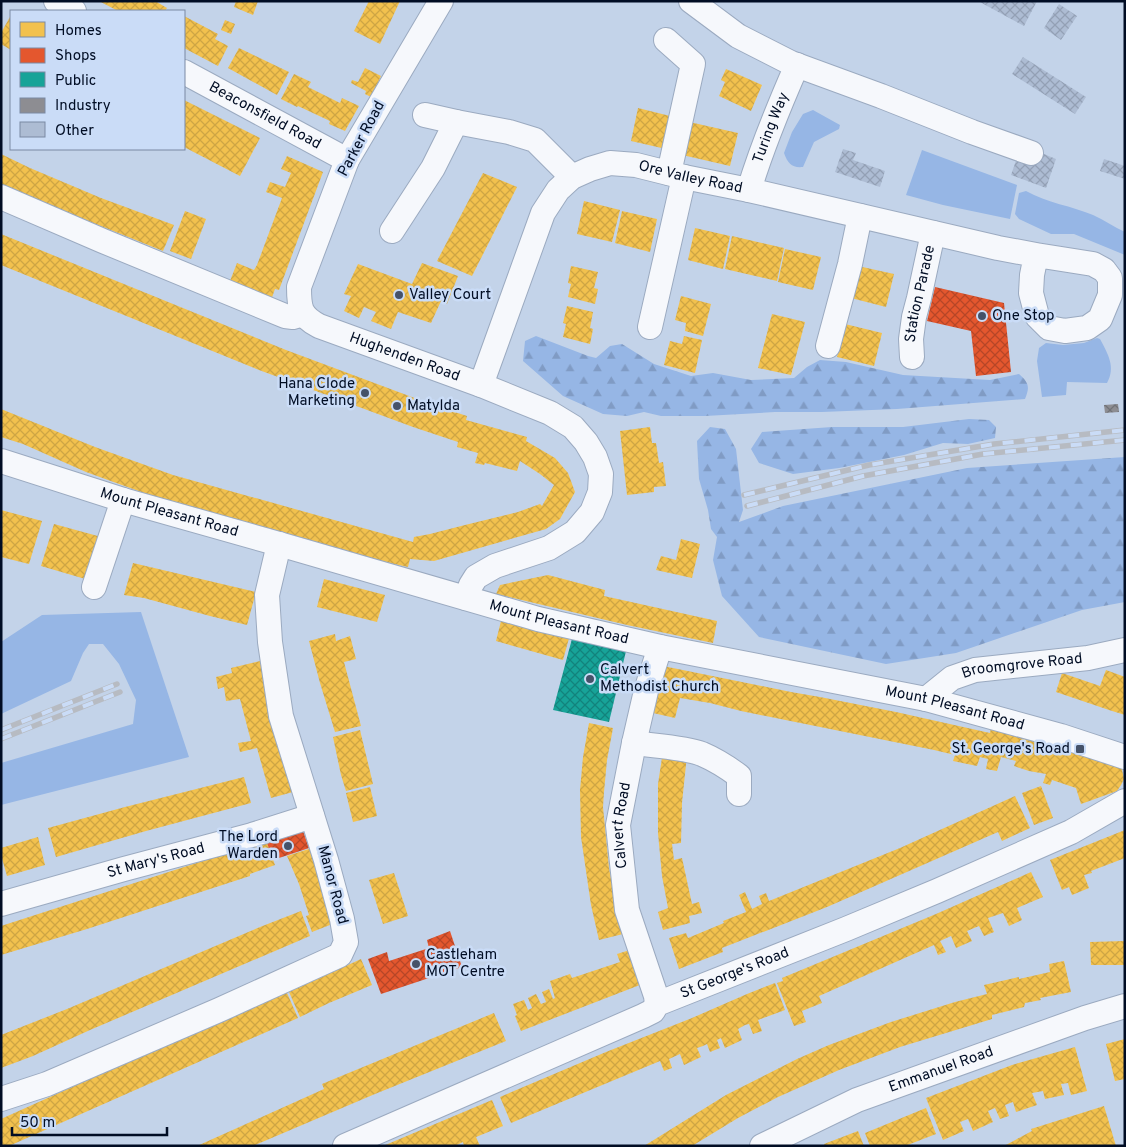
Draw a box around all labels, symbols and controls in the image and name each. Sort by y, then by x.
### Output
legend [10,10,185,150]
text: Homes [55,22,102,41]
text: Shops [55,47,96,66]
text: Public [55,72,96,91]
street label: Beaconsfield Road [205,78,324,154]
street label: Turing Way [749,89,794,166]
text: Industry [55,97,111,116]
street label: Parker Road [334,98,390,180]
text: Other [55,122,94,141]
street label: Ore Valley Road [637,156,744,198]
street label: Station Parade [901,244,940,344]
place label: Valley Court [409,286,491,305]
marker: Valley Court [393,289,405,301]
place label: One Stop [992,307,1054,326]
marker: One Stop [976,310,988,322]
street label: Hughenden Road [347,328,463,386]
place label: Hana Clode Marketing [278,375,355,411]
marker: Hana Clode Marketing [359,387,371,399]
place label: Matylda [407,397,460,416]
marker: Matylda [391,400,403,412]
street label: Mount Pleasant Road [98,484,240,542]
street label: Mount Pleasant Road [487,596,630,649]
street label: Broomgrove Road [959,649,1083,683]
place label: Calvert Methodist Church [600,661,719,697]
marker: Calvert Methodist Church [584,673,596,685]
street label: Mount Pleasant Road [883,682,1026,735]
place label: St. George's Road [952,740,1070,759]
marker: St. George's Road [1074,743,1086,755]
street label: Calvert Road [609,781,636,870]
place label: The Lord Warden [218,828,278,864]
street label: St Mary's Road [105,838,207,883]
marker: The Lord Warden [282,840,294,852]
street label: Manor Road [312,844,352,926]
street label: St George's Road [678,943,792,1003]
place label: Castleham MOT Centre [426,946,505,982]
marker: Castleham MOT Centre [410,958,422,970]
street label: Emmanuel Road [886,1042,996,1097]
scale bar [12,1104,168,1136]
text: 50 m [20,1114,55,1133]

